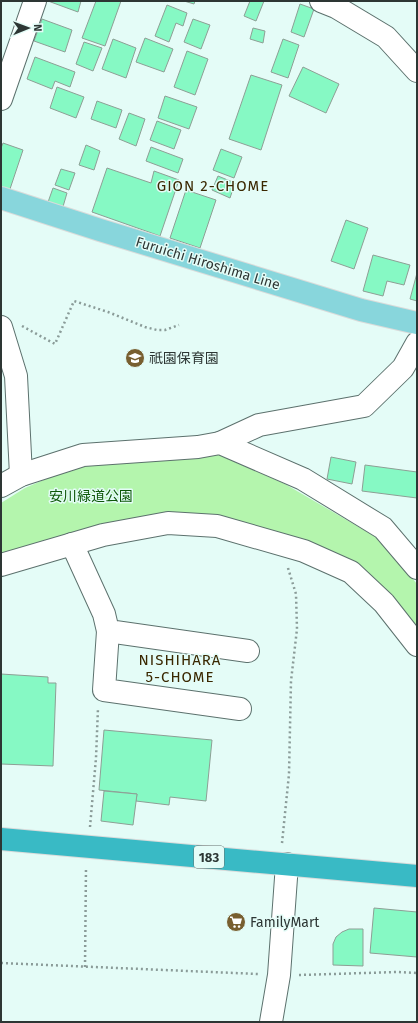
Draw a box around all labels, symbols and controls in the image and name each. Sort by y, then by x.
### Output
north arrow [8,8,48,48]
text: N [31,24,44,32]
district label: GION 2-CHOME [157,177,269,195]
street label: Furuichi Hiroshima Line [134,233,282,294]
school or university icon: 祇園保育園 [124,347,146,369]
place label: 祇園保育園 [149,350,219,367]
park label: 安川緑道公園 [49,488,133,505]
district label: NISHIHARA 5-CHOME [139,651,221,686]
road number: 183 [194,846,224,868]
supermarket icon: FamilyMart [225,911,247,933]
place label: FamilyMart [250,914,320,931]

